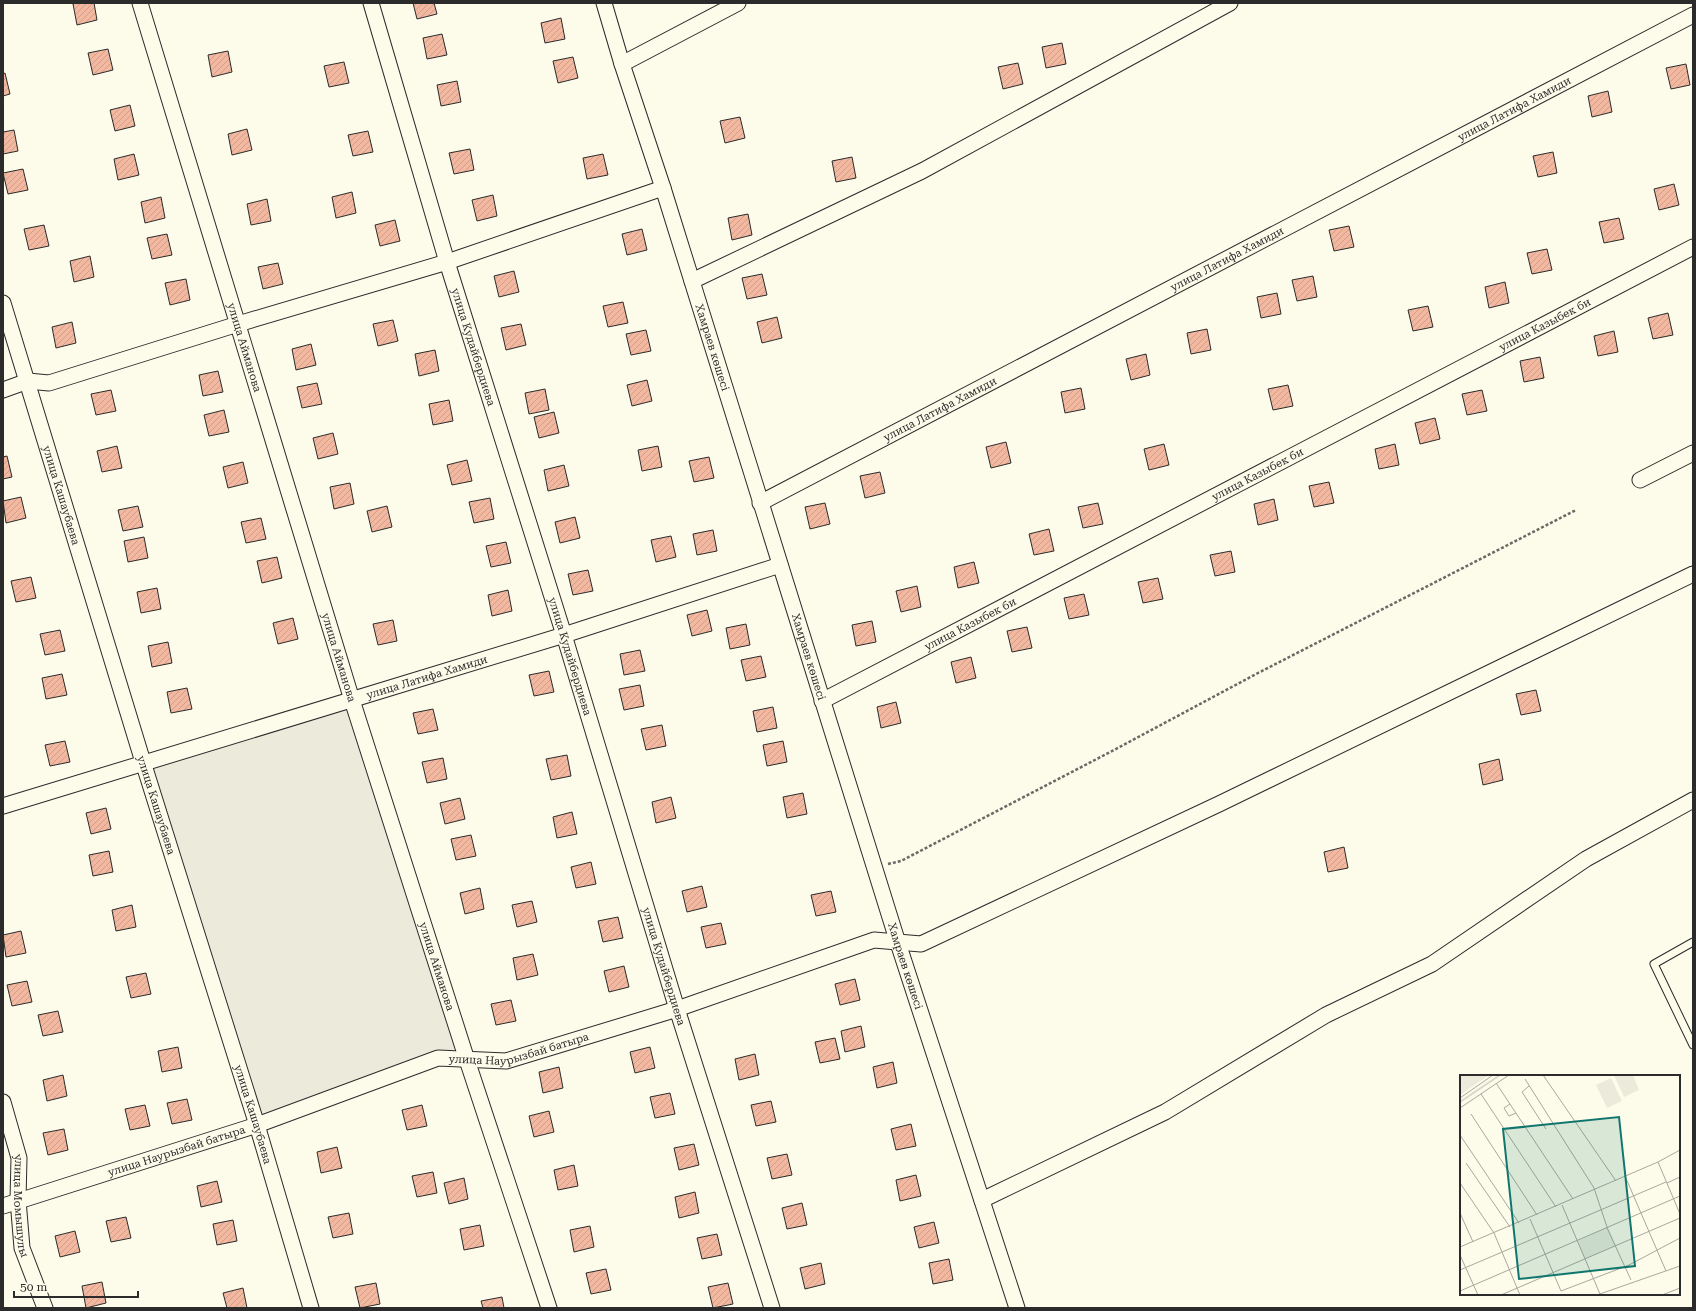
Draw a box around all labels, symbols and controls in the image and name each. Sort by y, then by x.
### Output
street label: улица Латифа Хамиди [1456,74,1573,144]
street label: улица Латифа Хамиди [1168,224,1286,294]
street label: улица Кудайбердиева [449,287,498,408]
street label: улица Казыбек би [1497,295,1593,354]
street label: улица Айманова [225,301,264,394]
street label: Хамраев көшесі [692,302,732,393]
street label: улица Латифа Хамиди [881,374,999,444]
street label: улица Кашаубаева [40,444,82,547]
street label: улица Казыбек би [1210,445,1306,504]
street label: улица Казыбек би [922,595,1018,653]
street label: улица Кудайбердиева [546,596,594,717]
street label: улица Айманова [319,611,358,704]
street label: Хамраев көшесі [789,612,828,702]
street label: улица Латифа Хамиди [365,653,489,702]
street label: улица Кашаубаева [134,754,178,856]
street label: улица Кудайбердиева [640,906,688,1027]
street label: улица Айманова [416,920,457,1012]
street label: Хамраев көшесі [885,921,925,1011]
street label: улица Наурызбай батыра [448,1030,590,1068]
street label: улица Кашаубаева [231,1063,274,1166]
inset map [1460,1075,1680,1295]
street label: улица Наурызбай батыра [106,1123,247,1179]
street label: улица Момышулы [11,1152,31,1259]
scale bar [14,1273,138,1299]
text: 50 m [20,1280,47,1294]

